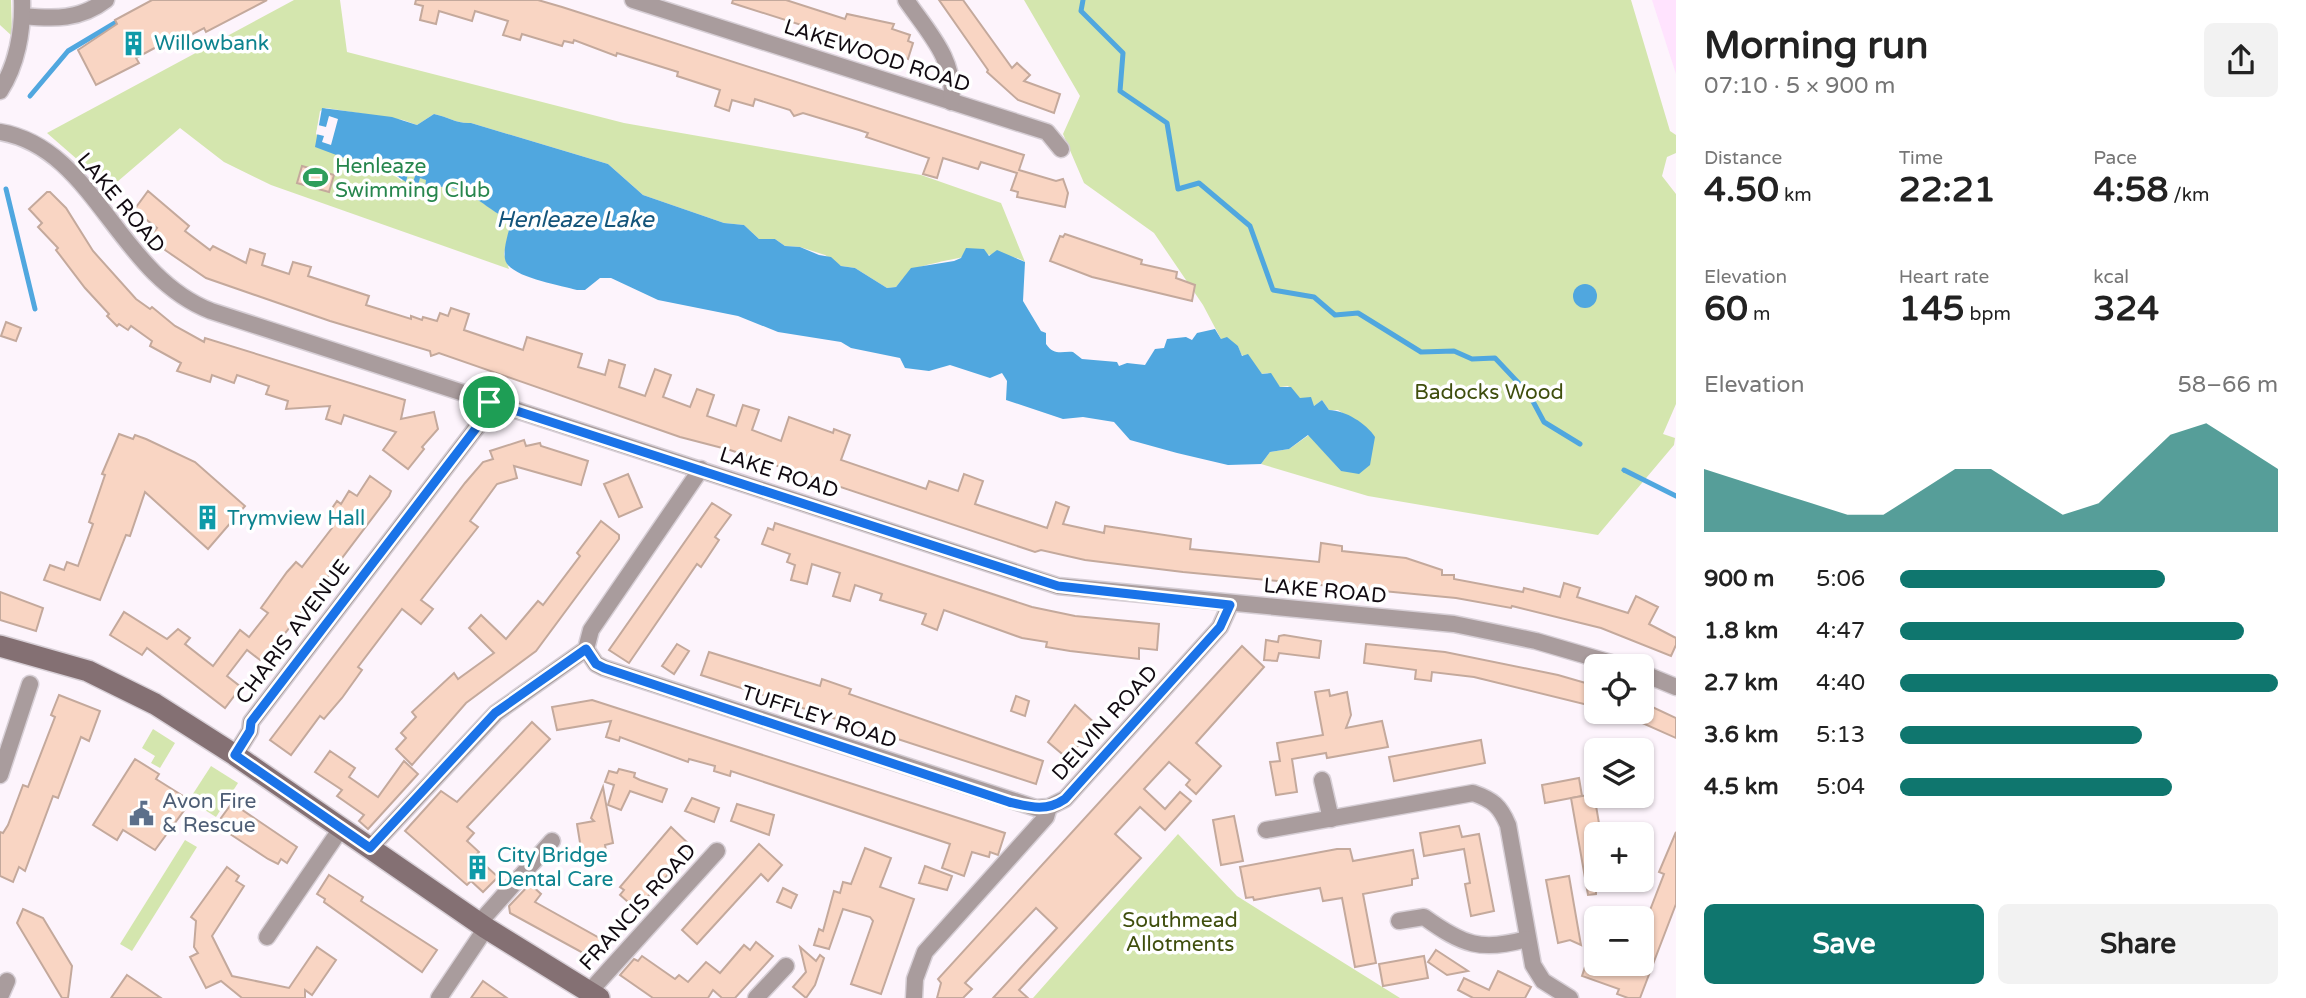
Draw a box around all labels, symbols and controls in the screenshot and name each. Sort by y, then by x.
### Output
street label: LAKEWOOD ROAD [781,14,973,98]
text: Morning run [1704,23,1928,69]
button: share [2204,23,2278,97]
building icon: Willowbank [120,29,148,57]
place label: Willowbank [154,31,269,56]
text: 07:10 · 5 × 900 m [1704,72,1895,100]
text: Distance [1704,147,1782,169]
text: Time [1899,147,1943,169]
text: Pace [2093,147,2137,169]
street label: LAKE ROAD [72,148,170,258]
place label: Henleaze Swimming Club [335,154,490,203]
sports icon: Henleaze Swimming Club [301,164,329,192]
text: 4.50 [1704,169,1779,211]
text: 22:21 [1899,169,1996,211]
text: 4:58 [2093,169,2168,211]
text: km [1779,184,1812,206]
text: /km [2168,184,2210,206]
water label: Henleaze Lake [496,206,656,234]
text: Elevation [1704,266,1787,288]
text: Heart rate [1899,266,1989,288]
text: kcal [2093,266,2129,288]
text: 60 [1704,288,1748,330]
text: 145 [1899,288,1965,330]
text: 324 [2093,288,2159,330]
text: m [1748,303,1770,325]
text: bpm [1965,303,2011,325]
text: Elevation [1704,371,1805,399]
text: 58–66 m [2177,371,2278,399]
pin [459,372,519,432]
park label: Badocks Wood [1414,380,1564,405]
icon: arrive [470,383,508,421]
street label: LAKE ROAD [716,442,842,504]
building icon: Trymview Hall [193,504,221,532]
place label: Trymview Hall [227,506,365,531]
street label: CHARIS AVENUE [231,555,355,709]
text: 900 m [1704,565,1774,593]
text: 5:06 [1816,565,1865,593]
street label: LAKE ROAD [1262,573,1388,609]
text: 1.8 km [1704,617,1778,645]
text: 4:47 [1816,617,1865,645]
map controls [1584,654,1654,976]
button: locate [1584,654,1654,724]
street label: DELVIN ROAD [1047,660,1163,786]
text: 2.7 km [1704,669,1778,697]
text: 4:40 [1816,669,1865,697]
street label: TUFFLEY ROAD [738,680,900,754]
text: 3.6 km [1704,721,1779,749]
text: 5:13 [1816,721,1865,749]
button: layers [1584,738,1654,808]
text: 4.5 km [1704,773,1779,801]
text: 5:04 [1816,773,1865,801]
place label: Avon Fire & Rescue [162,789,256,838]
public building icon: Avon Fire & Rescue [128,799,156,827]
button: + [1584,822,1654,892]
street label: FRANCIS ROAD [574,838,702,976]
place label: City Bridge Dental Care [497,843,613,892]
building icon: City Bridge Dental Care [463,853,491,881]
button: Save [1704,904,1984,984]
button: Share [1998,904,2278,984]
button: − [1584,906,1654,976]
park label: Southmead Allotments [1122,908,1238,957]

